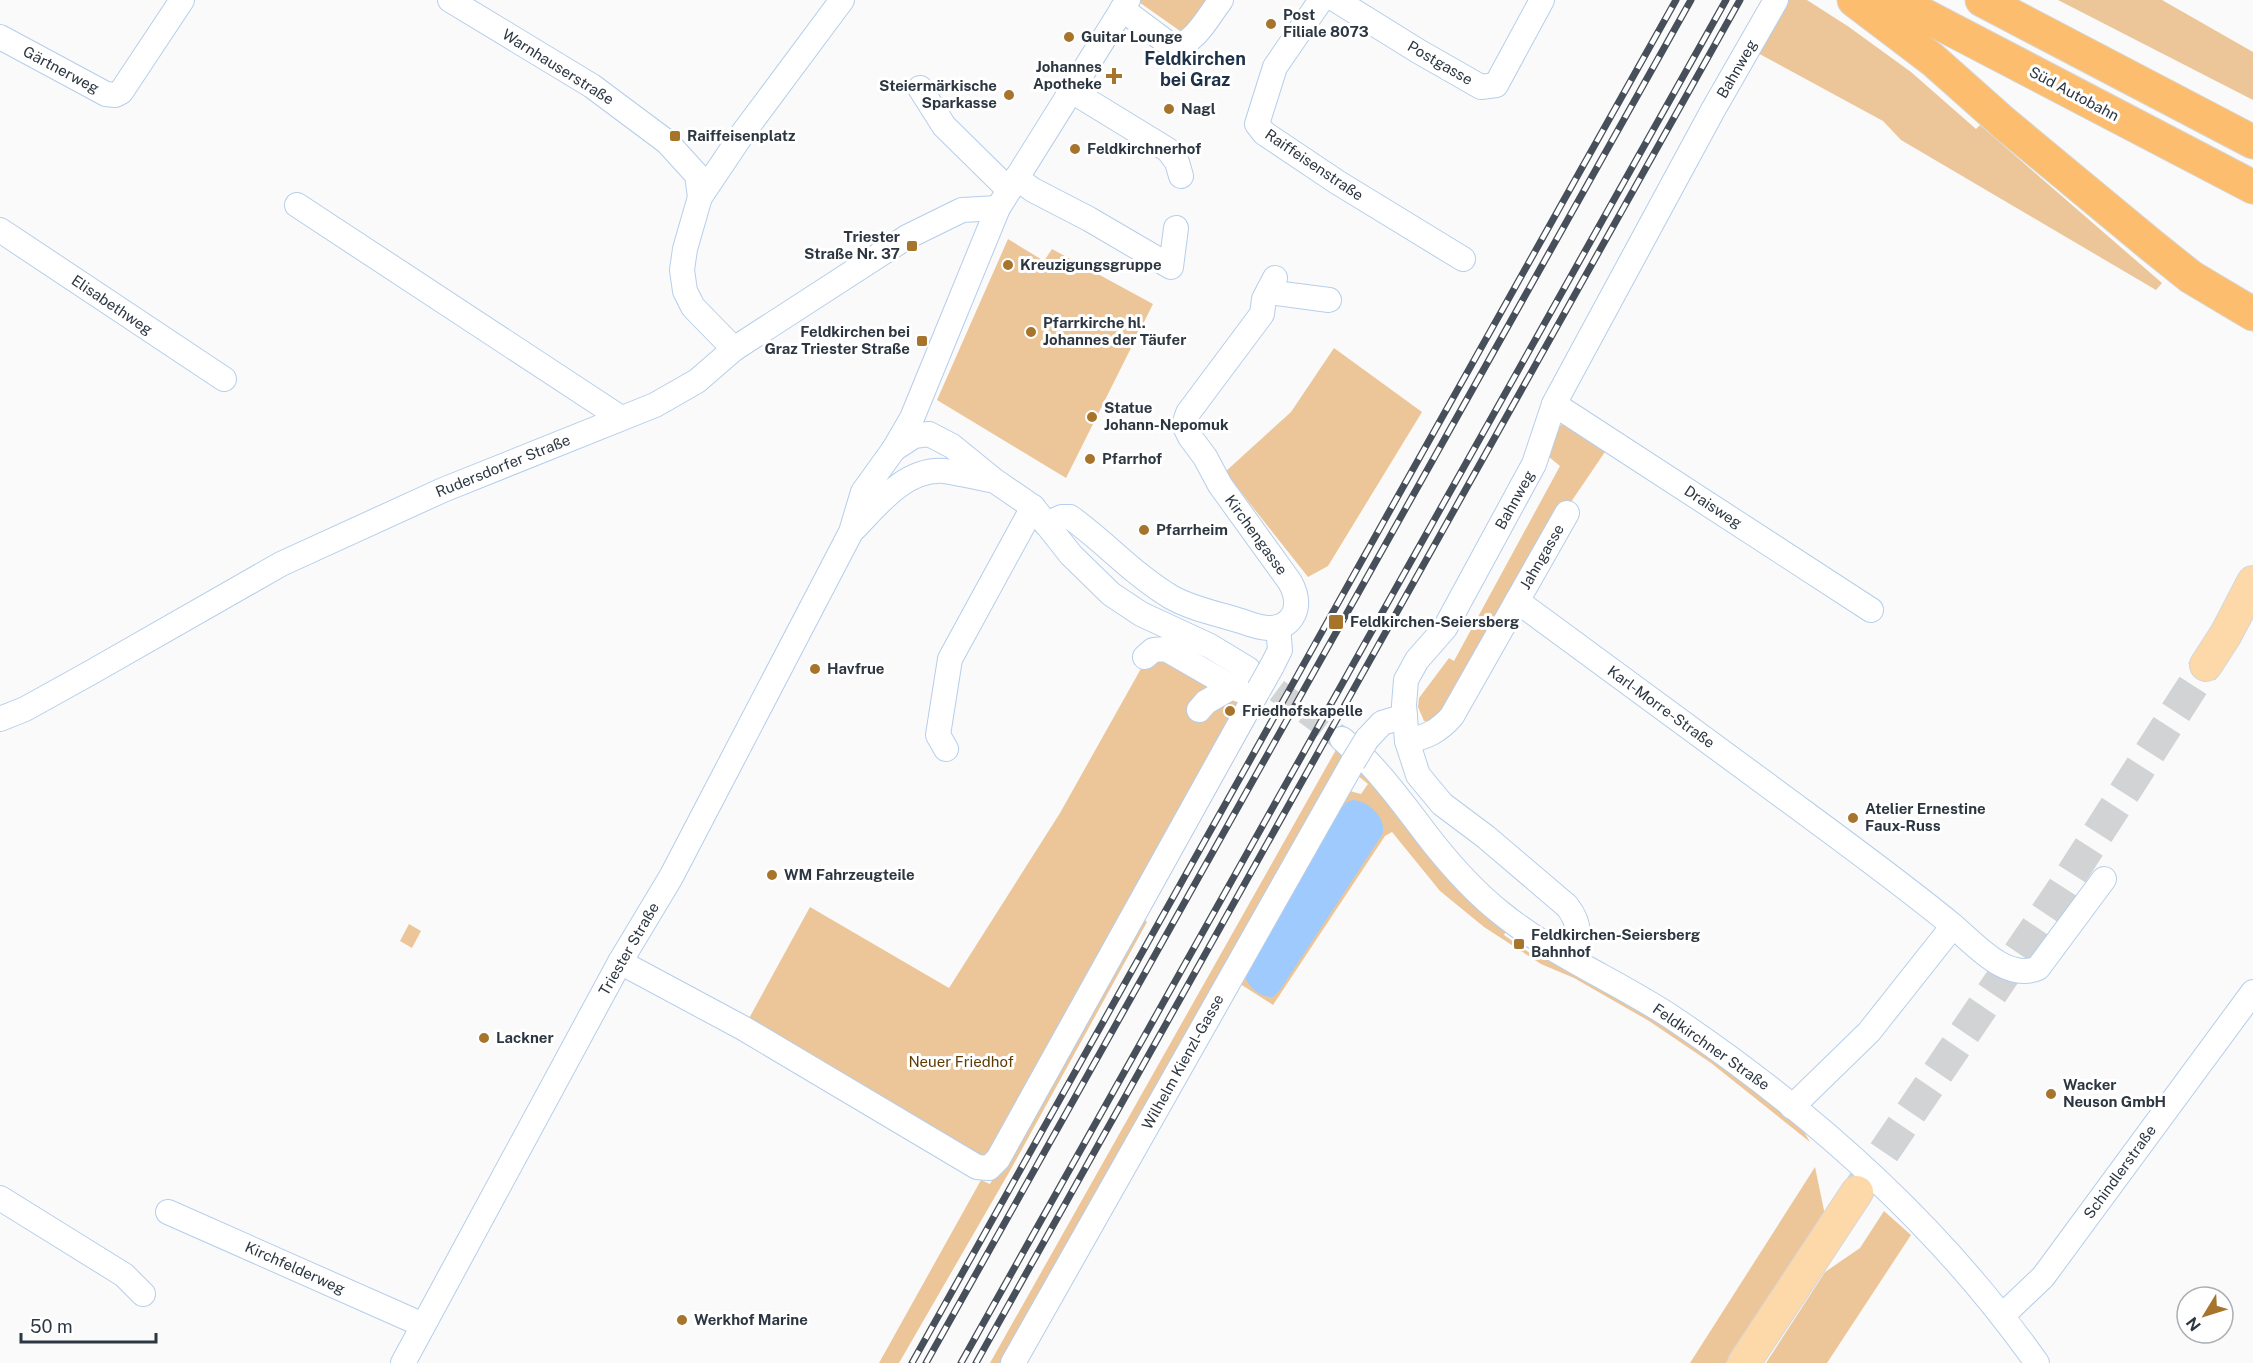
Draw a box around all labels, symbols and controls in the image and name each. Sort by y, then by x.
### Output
place label: Post Filiale 8073 [1283,6,1369,40]
marker: Post Filiale 8073 [1264,17,1278,31]
street label: Warnhauserstraße [499,25,617,108]
place label: Guitar Lounge [1081,28,1183,45]
marker: Guitar Lounge [1062,30,1076,44]
street label: Bahnweg [1713,36,1760,101]
street label: Postgasse [1405,37,1476,88]
street label: Gärtnerweg [20,42,102,97]
district label: Feldkirchen bei Graz [1144,48,1246,90]
place label: Johannes Apotheke [1033,58,1102,92]
street label: Süd Autobahn [2026,63,2122,124]
marker: Johannes Apotheke [1107,69,1121,83]
place label: Steiermärkische Sparkasse [879,77,997,111]
marker: Steiermärkische Sparkasse [1002,88,1016,102]
place label: Nagl [1181,100,1216,117]
marker: Nagl [1162,102,1176,116]
street label: Raiffeisenstraße [1262,125,1367,204]
place label: Raiffeisenplatz [687,127,795,144]
marker: Raiffeisenplatz [668,129,682,143]
place label: Feldkirchnerhof [1087,140,1201,157]
marker: Feldkirchnerhof [1068,142,1082,156]
place label: Triester Straße Nr. 37 [804,228,900,262]
marker: Triester Straße Nr. 37 [905,239,919,253]
place label: Kreuzigungsgruppe [1020,256,1162,273]
marker: Kreuzigungsgruppe [1001,258,1015,272]
street label: Elisabethweg [69,271,156,338]
place label: Pfarrkirche hl. Johannes der Täufer [1043,314,1186,348]
place label: Feldkirchen bei Graz Triester Straße [764,323,910,357]
marker: Pfarrkirche hl. Johannes der Täufer [1024,325,1038,339]
marker: Feldkirchen bei Graz Triester Straße [915,334,929,348]
place label: Statue Johann-Nepomuk [1104,399,1229,433]
marker: Statue Johann-Nepomuk [1085,410,1099,424]
street label: Rudersdorfer Straße [433,431,573,500]
place label: Pfarrhof [1102,450,1162,467]
marker: Pfarrhof [1083,452,1097,466]
street label: Bahnweg [1491,467,1538,532]
street label: Draisweg [1681,482,1745,531]
street label: Kirchengasse [1222,491,1291,578]
place label: Pfarrheim [1156,521,1228,538]
street label: Jahngasse [1516,521,1567,592]
marker: Pfarrheim [1137,523,1151,537]
marker: Feldkirchen-Seiersberg [1327,613,1345,631]
place label: Feldkirchen-Seiersberg [1350,613,1520,630]
place label: Havfrue [827,660,885,677]
marker: Havfrue [808,662,822,676]
street label: Karl-Morre-Straße [1604,662,1718,751]
place label: Friedhofskapelle [1242,702,1363,719]
marker: Friedhofskapelle [1223,704,1237,718]
place label: Atelier Ernestine Faux-Russ [1865,800,1986,834]
marker: Atelier Ernestine Faux-Russ [1846,811,1860,825]
place label: WM Fahrzeugteile [784,866,915,883]
marker: WM Fahrzeugteile [765,868,779,882]
street label: Triester Straße [595,899,662,998]
place label: Feldkirchen-Seiersberg Bahnhof [1531,926,1701,960]
marker: Feldkirchen-Seiersberg Bahnhof [1512,937,1526,951]
street label: Wilhelm Kienzl-Gasse [1138,991,1227,1132]
street label: Feldkirchner Straße [1650,1000,1773,1093]
place label: Lackner [496,1029,554,1046]
marker: Lackner [477,1031,491,1045]
park label: Neuer Friedhof [908,1053,1014,1070]
place label: Wacker Neuson GmbH [2063,1076,2166,1110]
marker: Wacker Neuson GmbH [2044,1087,2058,1101]
street label: Schindlerstraße [2080,1122,2159,1222]
street label: Kirchfelderweg [243,1238,348,1297]
north arrow [2175,1285,2235,1345]
scale bar [21,1306,156,1344]
place label: Werkhof Marine [694,1311,808,1328]
marker: Werkhof Marine [675,1313,689,1327]
text: N [2182,1313,2205,1335]
text: 50 m [30,1316,73,1337]

